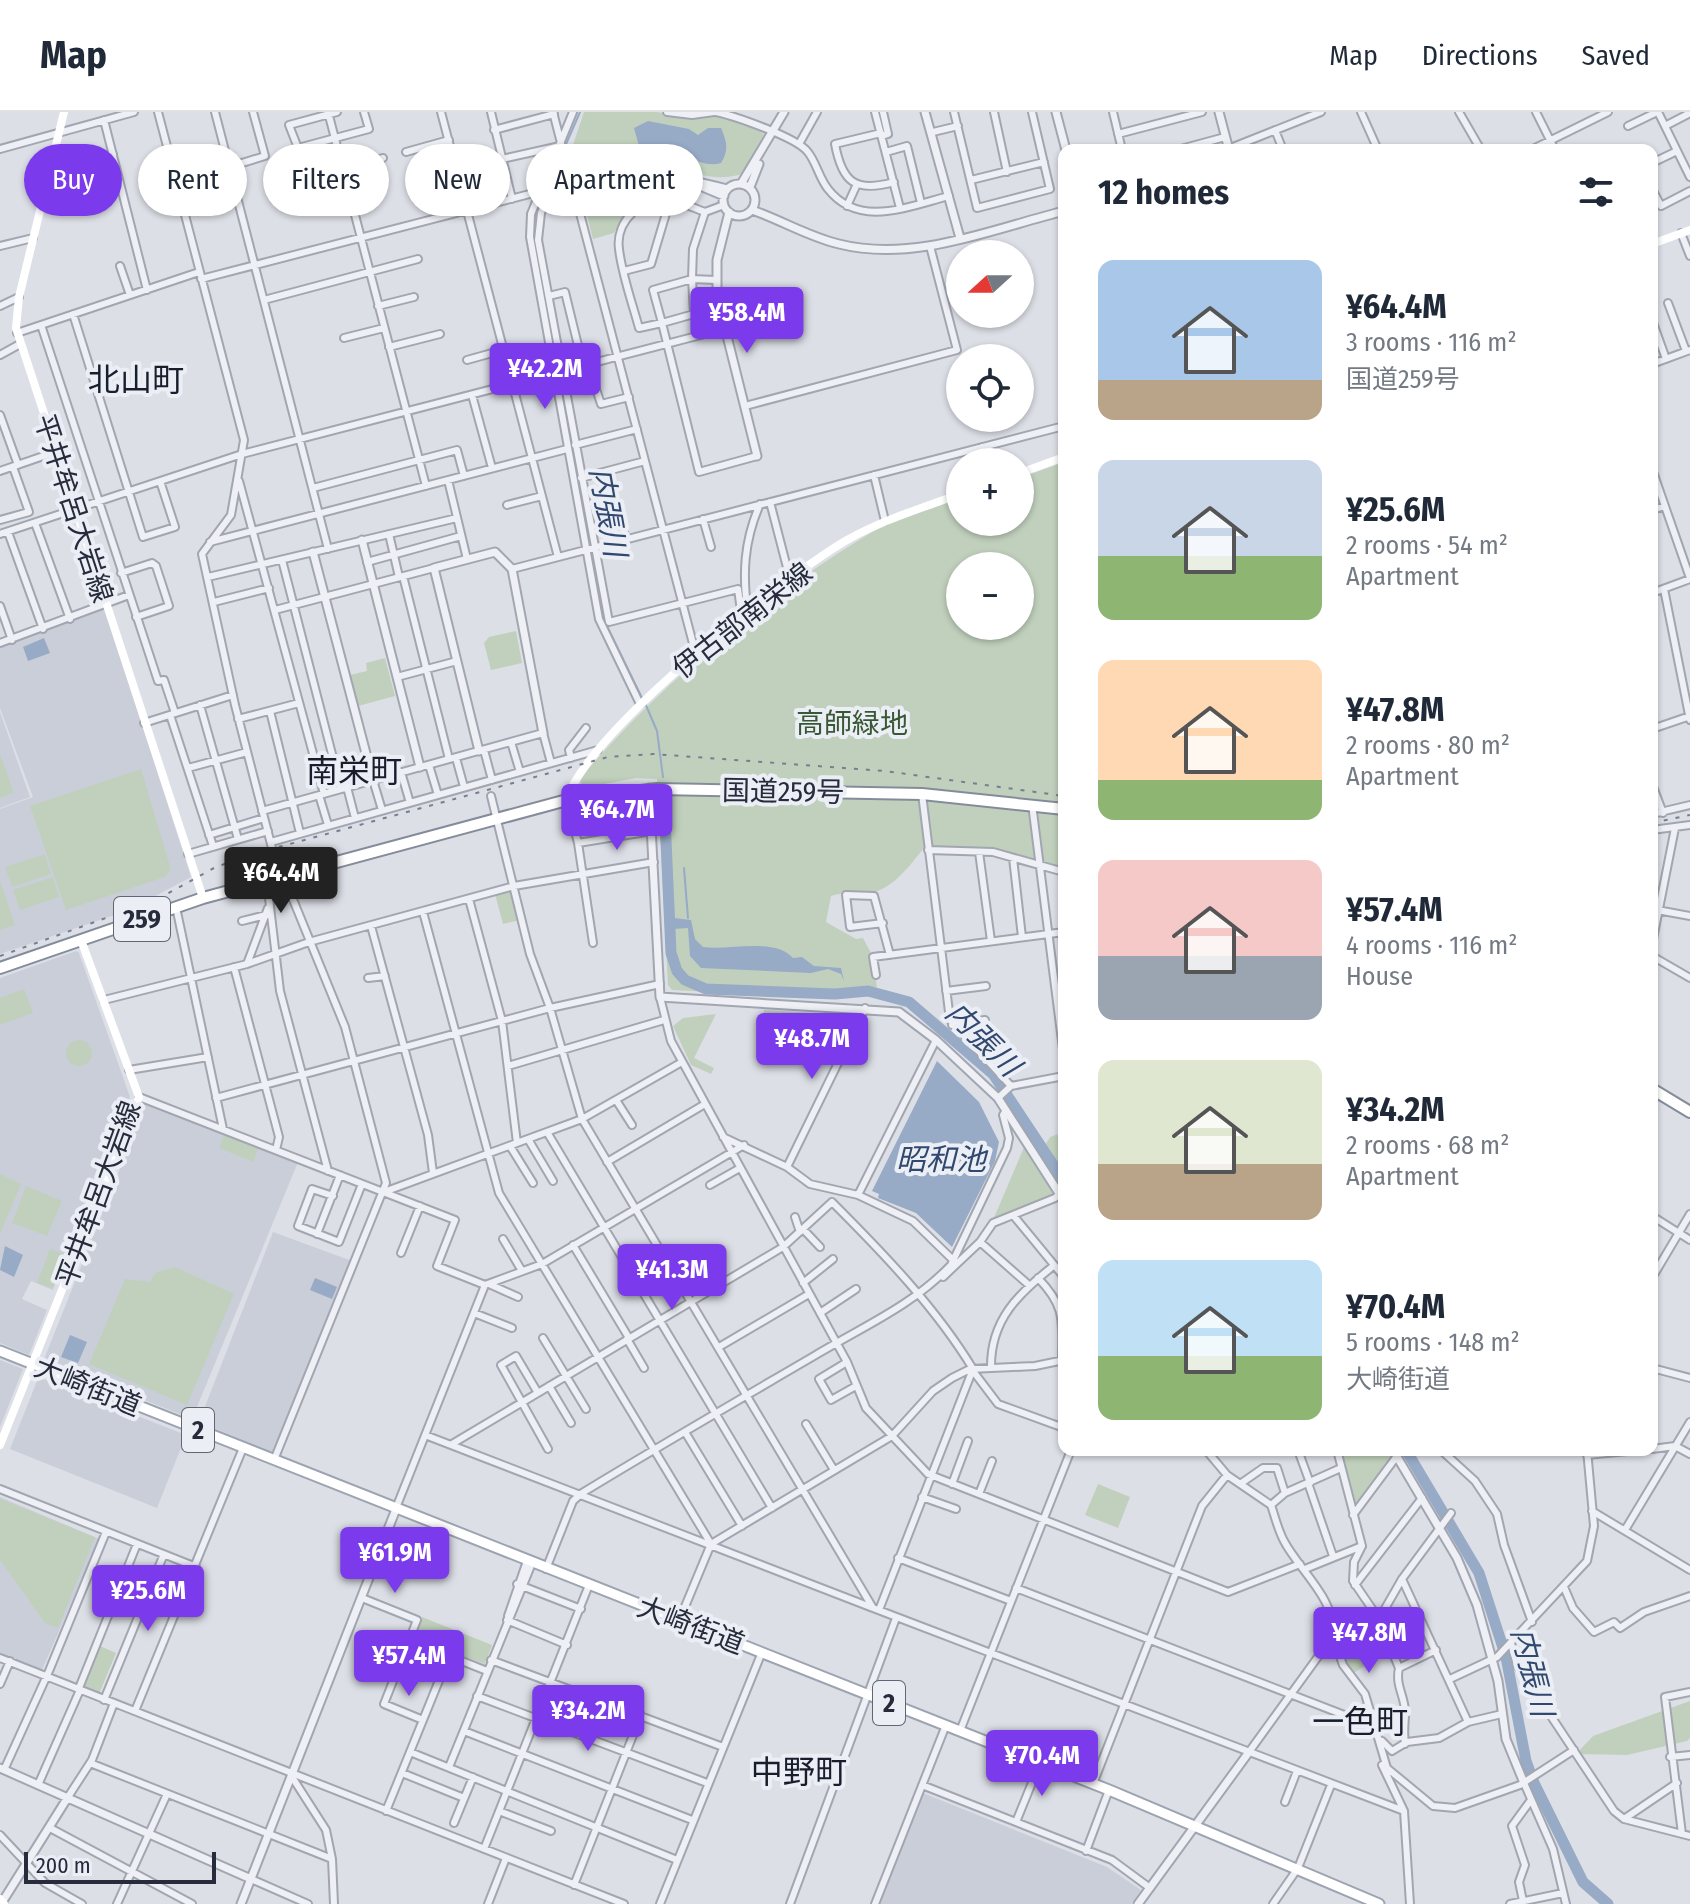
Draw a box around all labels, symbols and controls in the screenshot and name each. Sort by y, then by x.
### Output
text: Map [40,32,107,78]
text: Map [1329,39,1378,72]
text: Directions [1422,39,1538,72]
text: Saved [1582,39,1650,72]
chip: Buy [24,144,122,216]
chip: Rent [138,144,247,216]
chip: Filters [263,144,389,216]
chip: New [405,144,510,216]
chip: Apartment [526,144,703,216]
icon: filters [1574,170,1618,214]
text: 12 homes [1098,172,1229,213]
north arrow [946,240,1034,328]
map controls [946,240,1034,640]
text: ¥64.4M [1346,286,1447,327]
pin: ¥58.4M [682,287,812,355]
icon: home [1162,292,1258,388]
text: ¥58.4M [708,297,786,328]
text: 3 rooms · 116 m² [1346,327,1517,358]
pin: ¥42.2M [480,343,610,411]
button: locate [946,344,1034,432]
text: ¥42.2M [508,353,582,384]
district label: 北山町 [88,361,184,399]
text: 国道259号 [1346,364,1460,395]
street label: 平井牟呂大岩線 [28,410,120,606]
button: + [946,448,1034,536]
water label: 内張川 [582,465,634,562]
text: ¥25.6M [1346,489,1445,530]
icon: home [1162,492,1258,588]
text: 2 rooms · 54 m² [1346,530,1508,561]
button: − [946,552,1034,640]
street label: 伊古部南栄線 [666,556,819,685]
text: Apartment [1346,561,1459,592]
text: ¥47.8M [1346,689,1444,730]
icon: home [1162,692,1258,788]
park label: 高師緑地 [796,707,908,740]
text: 2 rooms · 80 m² [1346,730,1510,761]
district label: 南栄町 [306,752,402,790]
text: Apartment [1346,761,1459,792]
street label: 国道259号 [722,774,844,809]
pin: ¥64.7M [552,784,682,852]
text: ¥64.7M [579,794,655,825]
pin: ¥64.4M [216,847,346,915]
text: ¥64.4M [242,857,320,888]
text: ¥57.4M [1346,889,1443,930]
icon: home [1162,892,1258,988]
road number: 259 [114,897,170,941]
text: 4 rooms · 116 m² [1346,930,1517,961]
text: House [1346,961,1413,992]
water label: 内張川 [938,994,1030,1086]
pin: ¥48.7M [747,1013,877,1081]
text: ¥48.7M [774,1023,850,1054]
text: ¥34.2M [1346,1089,1445,1130]
icon: home [1162,1092,1258,1188]
street label: 平井牟呂大岩線 [49,1096,147,1292]
text: 2 rooms · 68 m² [1346,1130,1509,1161]
water label: 昭和池 [896,1142,989,1178]
text: Apartment [1346,1161,1459,1192]
pin: ¥41.3M [607,1244,737,1312]
text: ¥41.3M [636,1254,708,1285]
text: ¥70.4M [1346,1286,1445,1327]
icon: home [1162,1292,1258,1388]
text: 5 rooms · 148 m² [1346,1327,1520,1358]
street label: 大崎街道 [30,1350,146,1423]
text: 大崎街道 [1346,1364,1450,1395]
road number: 2 [182,1408,214,1452]
pin: ¥61.9M [330,1527,460,1595]
text: ¥61.9M [358,1537,432,1568]
pin: ¥25.6M [83,1565,213,1633]
text: ¥25.6M [110,1575,186,1606]
street label: 大崎街道 [633,1590,749,1661]
pin: ¥47.8M [1304,1607,1434,1675]
text: ¥47.8M [1331,1617,1407,1648]
water label: 内張川 [1504,1624,1561,1723]
pin: ¥57.4M [344,1630,474,1698]
text: ¥57.4M [372,1640,446,1671]
road number: 2 [873,1681,905,1725]
pin: ¥34.2M [523,1685,653,1753]
text: ¥34.2M [550,1695,626,1726]
district label: 一色町 [1312,1703,1408,1741]
pin: ¥70.4M [977,1730,1107,1798]
text: ¥70.4M [1004,1740,1080,1771]
district label: 中野町 [751,1753,847,1791]
scale bar [24,1848,216,1884]
text: 200 m [36,1852,91,1879]

